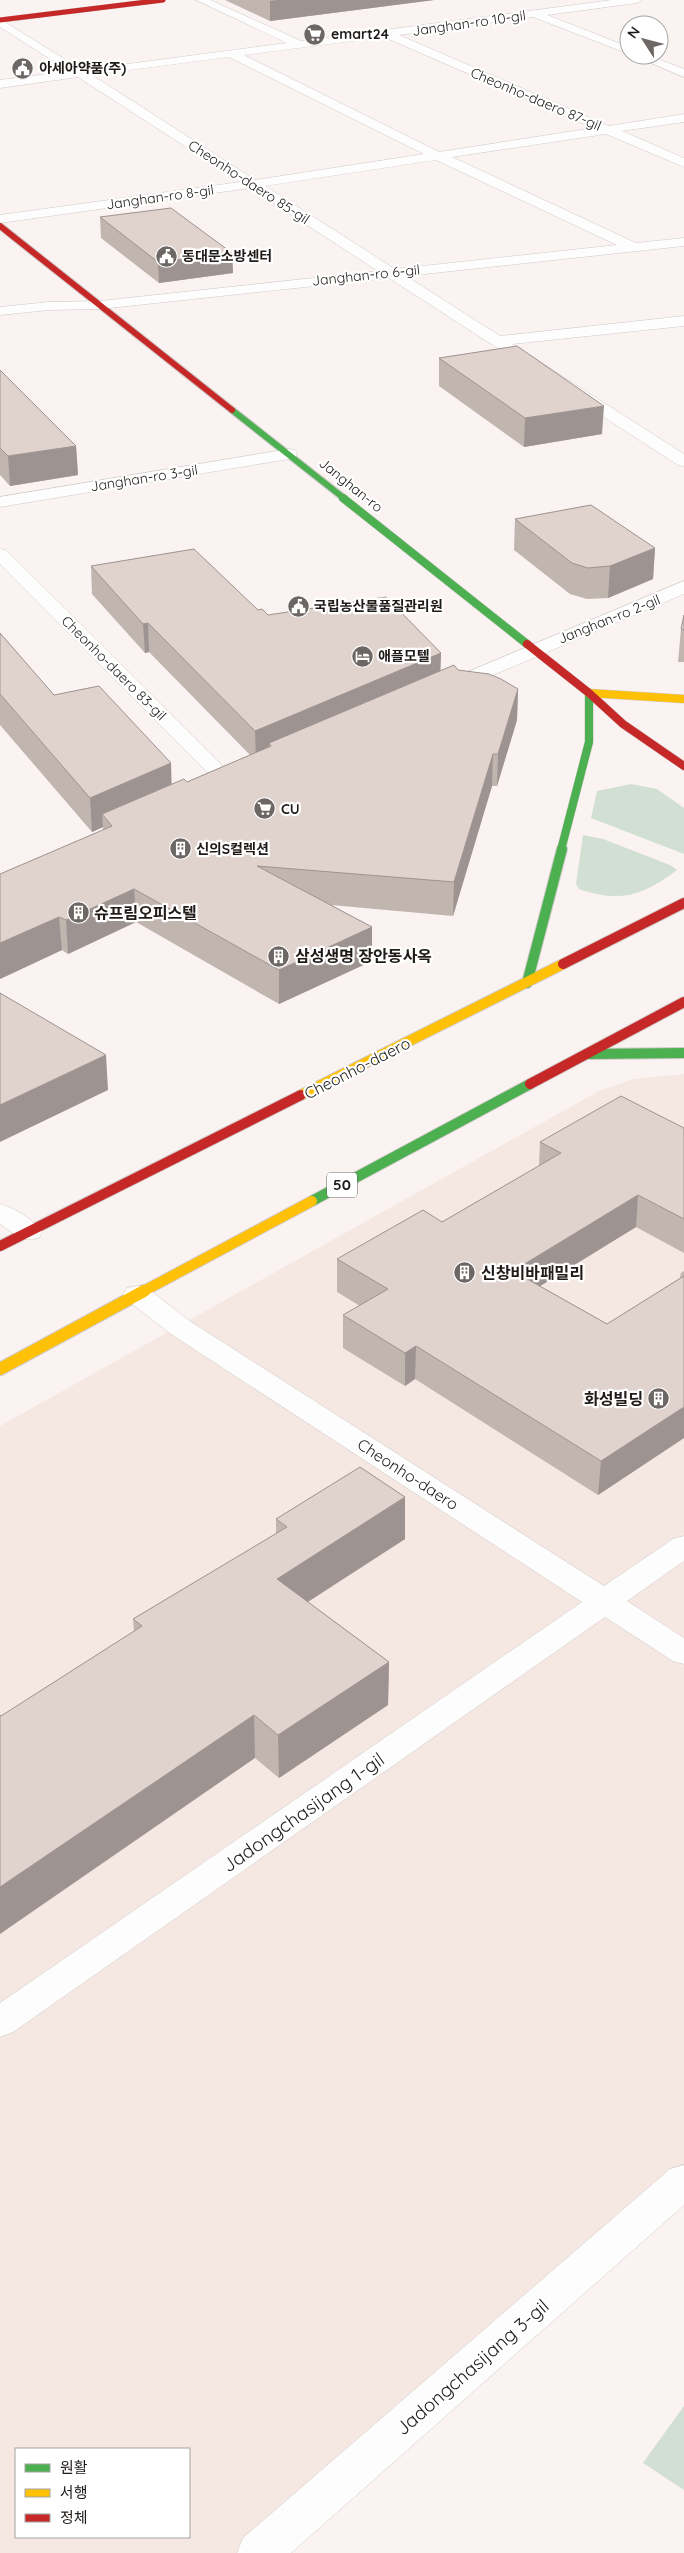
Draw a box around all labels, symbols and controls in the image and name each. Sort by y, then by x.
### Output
street label: Janghan-ro 10-gil [411,6,527,40]
north arrow [619,15,669,65]
supermarket icon: emart24 [303,22,327,46]
text: N [623,23,644,42]
place label: emart24 [331,25,389,43]
public building icon: 아세아약품(주) [11,56,35,80]
place label: 아세아약품(주) [39,59,126,77]
street label: Cheonho-daero 87-gil [468,63,604,135]
street label: Cheonho-daero 85-gil [185,136,313,228]
street label: Janghan-ro 8-gil [105,181,215,213]
public building icon: 동대문소방센터 [154,244,178,268]
place label: 동대문소방센터 [182,247,272,265]
street label: Janghan-ro 6-gil [311,260,421,290]
street label: Janghan-ro [315,454,387,516]
street label: Janghan-ro 3-gil [89,461,199,495]
street label: Janghan-ro 2-gil [555,590,663,648]
public building icon: 국립농산물품질관리원 [286,594,310,618]
place label: 국립농산물품질관리원 [314,597,443,615]
street label: Cheonho-daero 83-gil [58,612,170,724]
hotel icon: 애플모텔 [350,644,374,668]
place label: 애플모텔 [378,647,430,665]
supermarket icon: CU [253,797,277,821]
place label: CU [281,800,300,818]
building icon: 신의S컬렉션 [168,837,192,861]
place label: 신의S컬렉션 [196,840,269,858]
building icon: 슈프림오피스텔 [66,901,90,925]
place label: 슈프림오피스텔 [94,903,197,923]
building icon: 삼성생명 장안동사옥 [267,944,291,968]
place label: 삼성생명 장안동사옥 [295,946,432,966]
street label: Cheonho-daero [301,1033,413,1103]
road number: 50 [327,1172,357,1198]
building icon: 신창비바패밀리 [453,1261,477,1285]
place label: 신창비바패밀리 [481,1263,584,1283]
building icon: 화성빌딩 [647,1387,671,1411]
place label: 화성빌딩 [584,1389,643,1409]
street label: Cheonho-daero [354,1434,462,1514]
street label: Jadongchasijang 1-gil [217,1747,389,1877]
street label: Jadongchasijang 3-gil [390,2294,554,2440]
legend [15,2448,190,2538]
text: 원활 [60,2458,88,2477]
text: 서행 [60,2483,88,2502]
text: 정체 [60,2508,88,2527]

